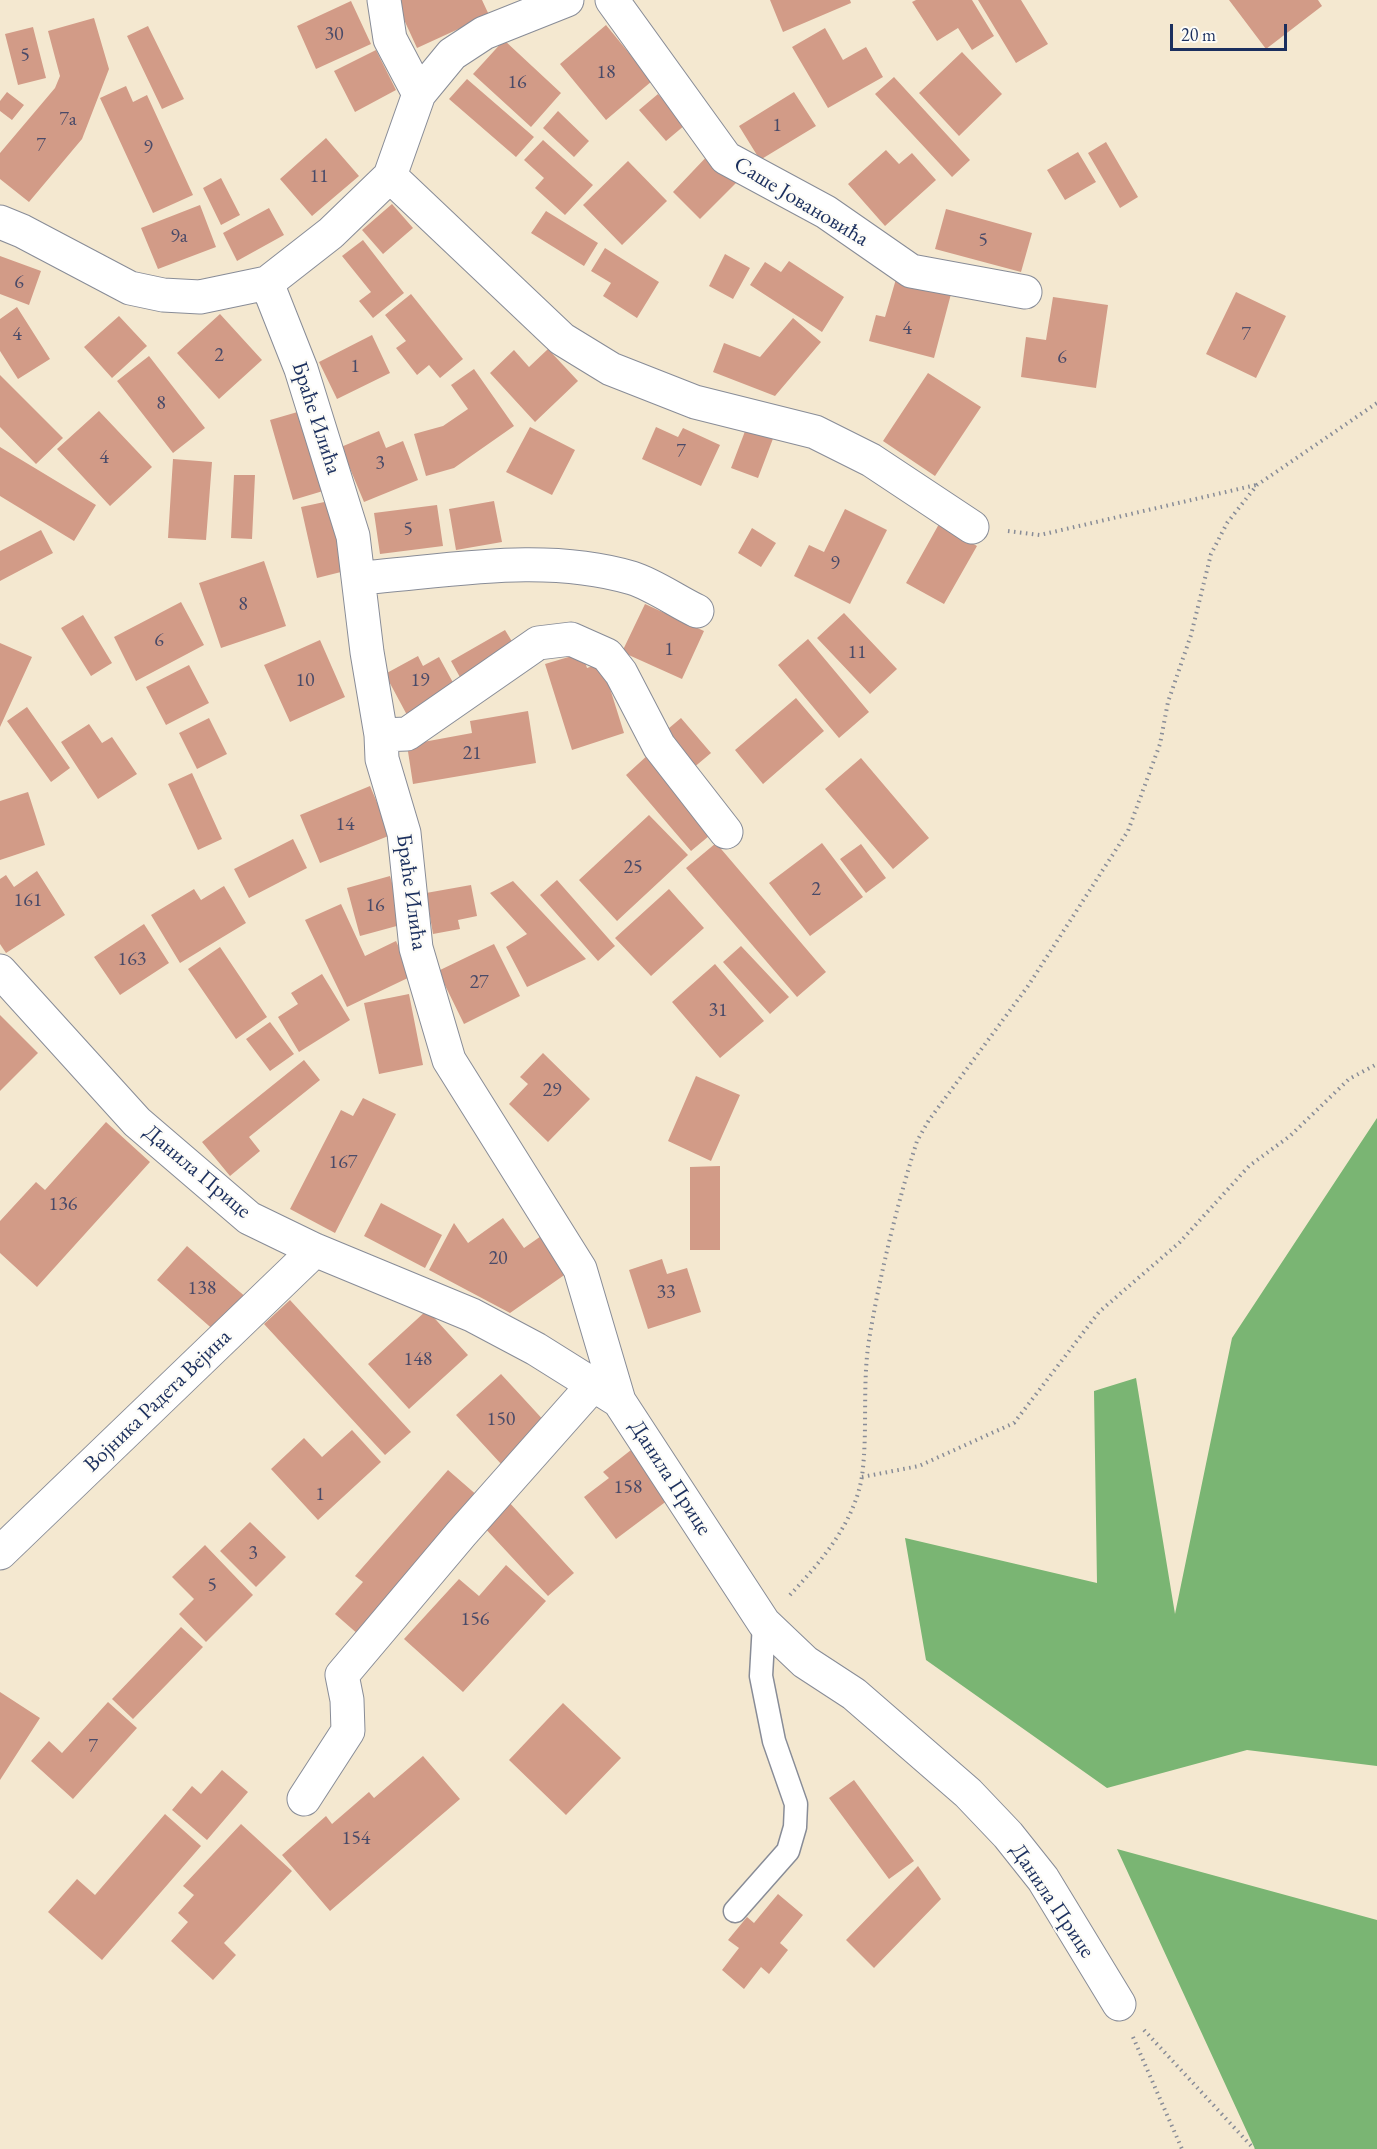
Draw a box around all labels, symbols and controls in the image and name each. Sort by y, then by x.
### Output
scale bar [1173,12,1290,50]
house number: 30 [324,23,344,47]
text: 20 m [1181,23,1216,46]
house number: 5 [20,44,30,68]
house number: 18 [596,61,616,85]
house number: 16 [507,71,527,95]
house number: 7a [59,108,77,132]
house number: 1 [772,114,782,138]
house number: 7 [36,134,46,158]
house number: 9 [143,136,153,160]
street label: Саше Јовановића [729,151,873,253]
house number: 11 [309,165,329,189]
house number: 9a [170,225,188,249]
house number: 5 [978,229,988,253]
house number: 6 [14,271,24,295]
house number: 4 [902,317,912,341]
house number: 4 [12,323,22,347]
house number: 7 [1241,323,1251,347]
house number: 2 [214,344,224,368]
house number: 6 [1057,346,1067,370]
house number: 1 [350,355,360,379]
street label: Браће Илића [285,358,347,478]
house number: 8 [156,392,166,416]
house number: 7 [676,440,686,464]
house number: 4 [99,446,109,470]
house number: 3 [375,452,385,476]
house number: 5 [403,518,413,542]
house number: 9 [830,552,840,576]
house number: 8 [238,593,248,617]
house number: 6 [154,629,164,653]
house number: 1 [664,638,674,662]
house number: 11 [847,641,867,665]
house number: 10 [295,669,315,693]
house number: 19 [410,669,430,693]
house number: 21 [462,742,482,766]
house number: 14 [335,813,355,837]
street label: Браће Илића [390,832,432,952]
house number: 25 [623,856,643,880]
house number: 2 [811,878,821,902]
house number: 161 [14,889,42,913]
house number: 16 [365,894,385,918]
house number: 163 [118,948,146,972]
house number: 27 [469,971,489,995]
house number: 31 [708,999,728,1023]
house number: 29 [542,1079,562,1103]
street label: Данила Прице [138,1119,256,1225]
house number: 167 [329,1151,357,1175]
house number: 136 [49,1193,77,1217]
house number: 20 [488,1247,508,1271]
house number: 138 [188,1277,216,1301]
house number: 33 [656,1281,676,1305]
street label: Војника Радета Вејина [79,1324,237,1478]
house number: 148 [404,1348,432,1372]
house number: 150 [487,1408,515,1432]
street label: Данила Прице [623,1415,717,1541]
house number: 158 [614,1476,642,1500]
house number: 1 [315,1483,325,1507]
house number: 3 [248,1542,258,1566]
house number: 5 [207,1574,217,1598]
house number: 156 [461,1608,489,1632]
house number: 7 [88,1735,98,1759]
house number: 154 [342,1827,370,1851]
street label: Данила Прице [1004,1839,1100,1963]

